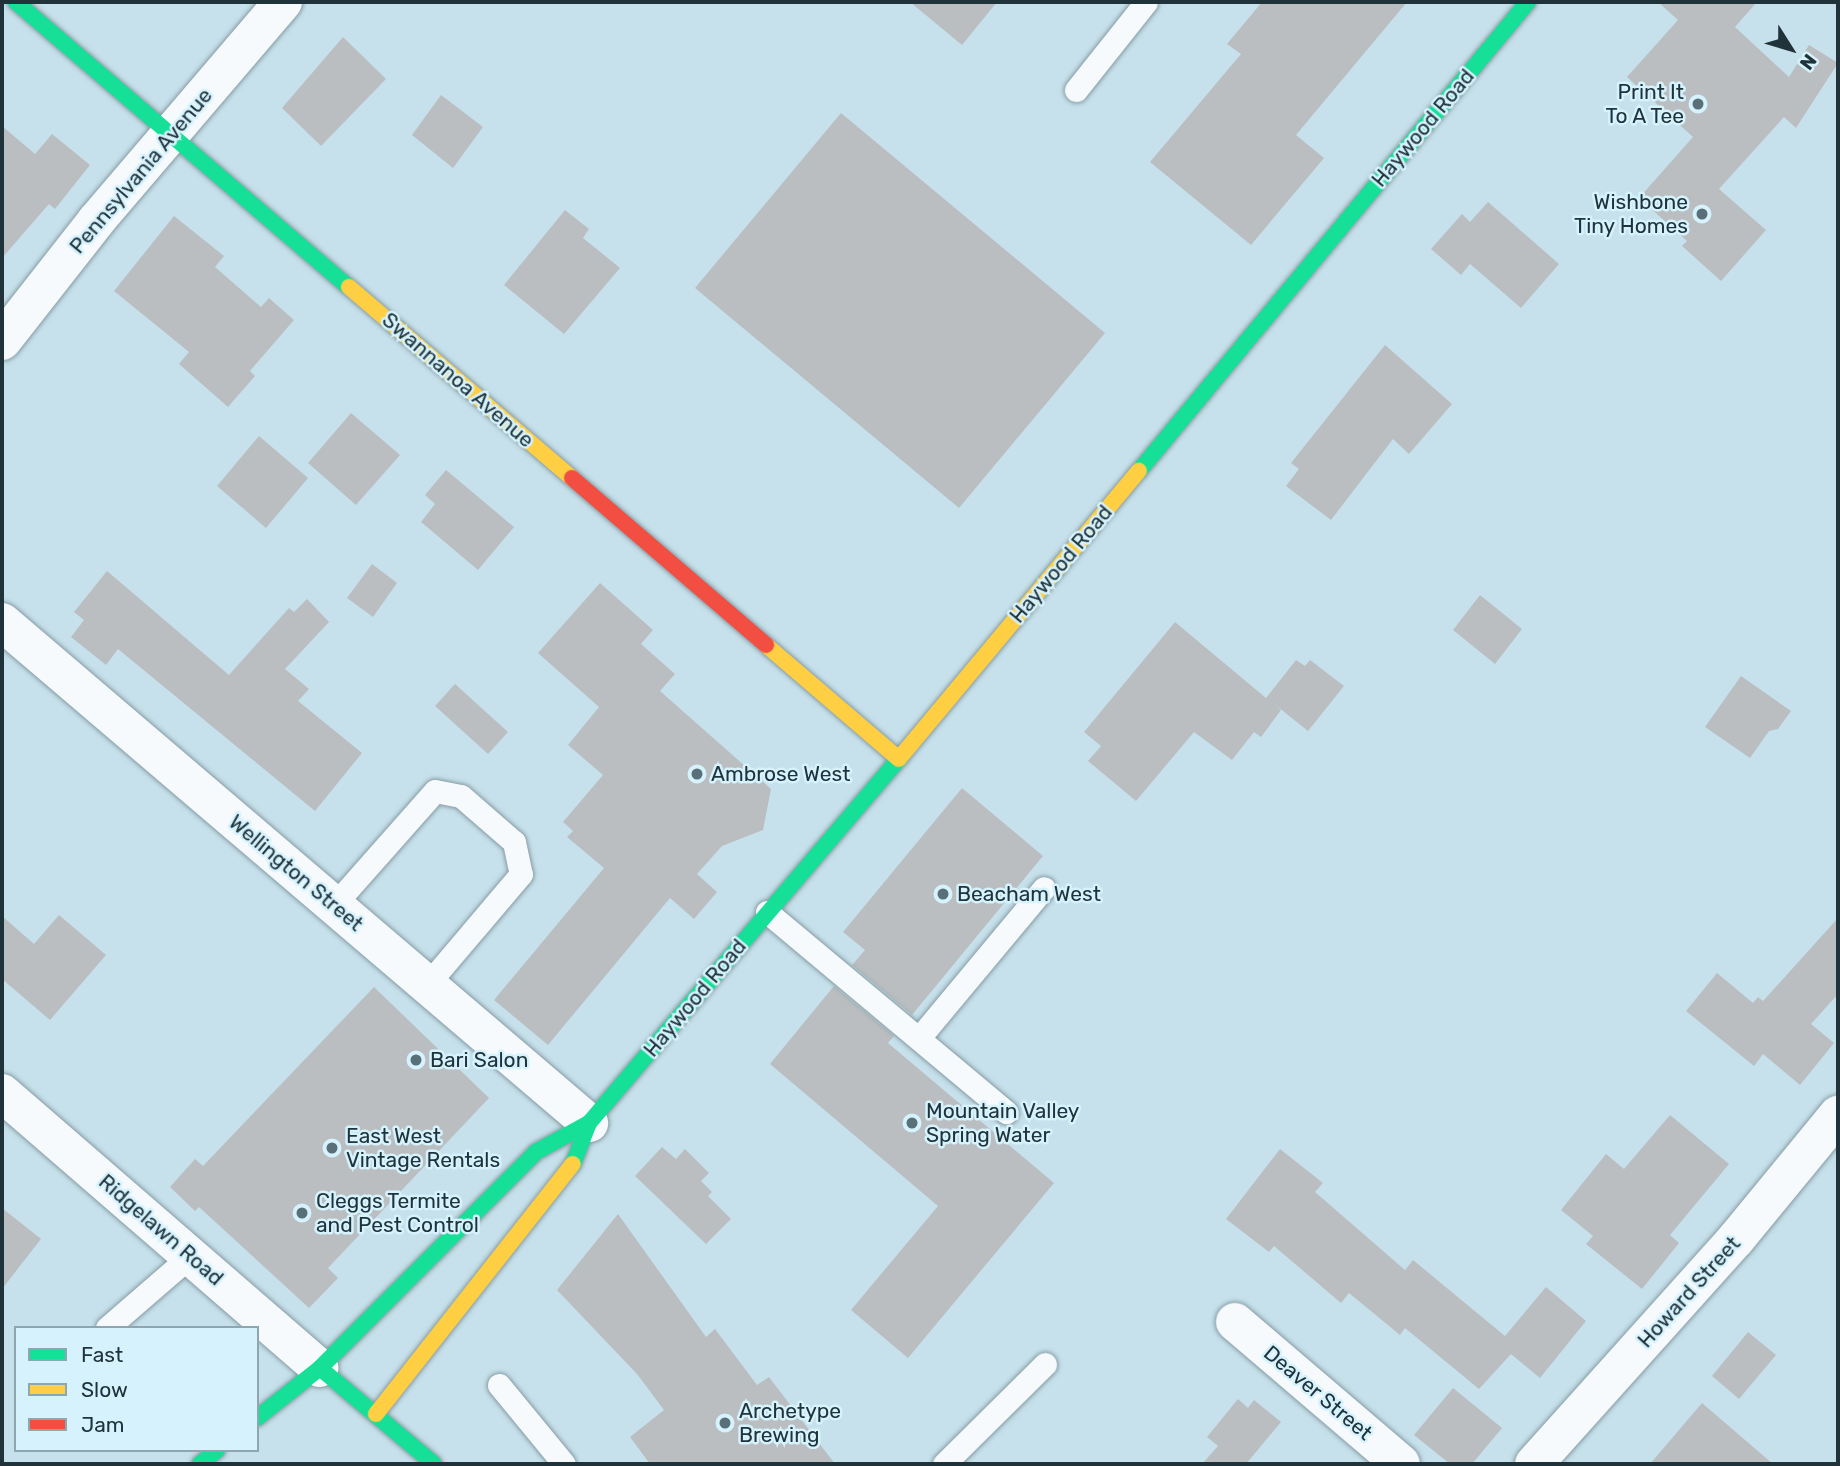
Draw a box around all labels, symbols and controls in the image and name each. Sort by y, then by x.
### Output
north arrow [1756,14,1826,84]
text: N [1795,50,1821,74]
street label: Haywood Road [1366,64,1480,192]
place label: Print It To A Tee [1604,79,1684,129]
street label: Pennsylvania Avenue [64,83,218,259]
marker: Print It To A Tee [1690,96,1706,112]
place label: Wishbone Tiny Homes [1574,189,1688,239]
marker: Wishbone Tiny Homes [1694,206,1710,222]
street label: Swannanoa Avenue [377,307,539,453]
street label: Haywood Road [1004,500,1118,628]
place label: Ambrose West [711,761,851,787]
marker: Ambrose West [689,766,705,782]
street label: Wellington Street [224,810,368,936]
place label: Beacham West [957,881,1101,907]
marker: Beacham West [935,886,951,902]
street label: Haywood Road [638,934,752,1062]
place label: Bari Salon [430,1047,528,1073]
marker: Bari Salon [408,1052,424,1068]
place label: Mountain Valley Spring Water [926,1098,1080,1148]
marker: Mountain Valley Spring Water [904,1115,920,1131]
place label: East West Vintage Rentals [346,1123,500,1173]
marker: East West Vintage Rentals [324,1140,340,1156]
street label: Ridgelawn Road [94,1169,228,1291]
place label: Cleggs Termite and Pest Control [316,1188,479,1238]
marker: Cleggs Termite and Pest Control [294,1205,310,1221]
street label: Howard Street [1632,1231,1746,1353]
legend [14,1326,259,1452]
street label: Deaver Street [1258,1340,1378,1446]
text: Fast [81,1342,123,1367]
text: Slow [81,1377,128,1402]
place label: Archetype Brewing [739,1398,841,1448]
text: Jam [81,1412,125,1437]
marker: Archetype Brewing [717,1415,733,1431]

